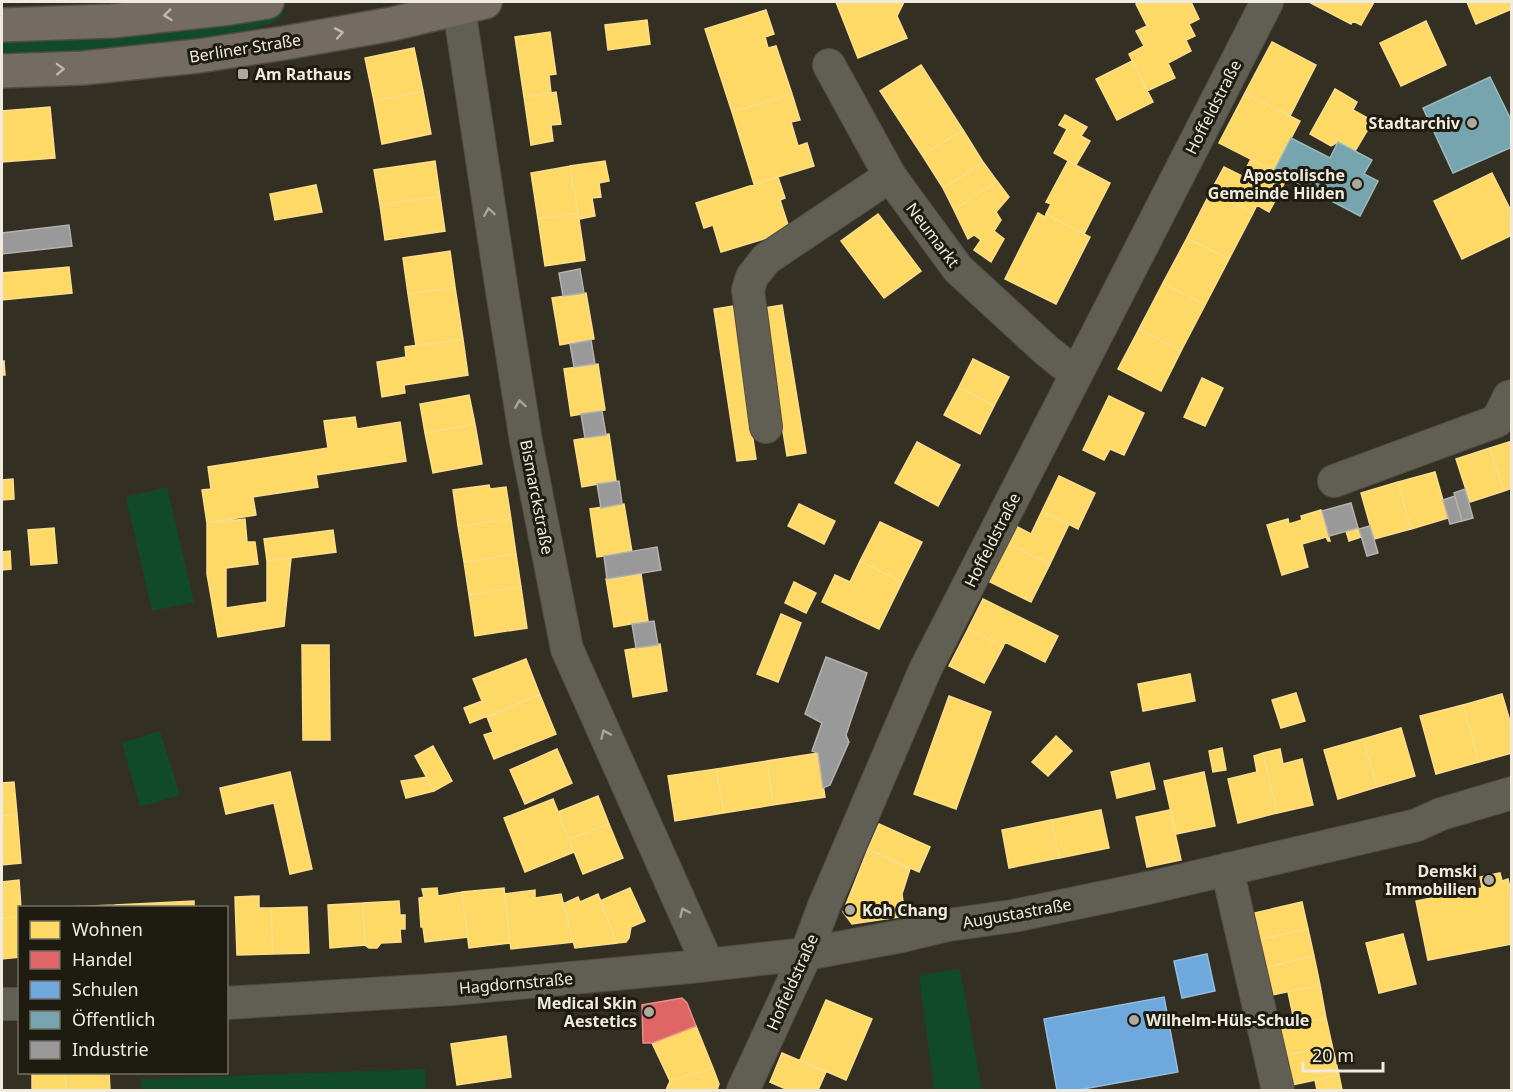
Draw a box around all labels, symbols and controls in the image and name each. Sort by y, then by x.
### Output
one-way arrow [163,8,172,21]
one-way arrow [333,27,343,40]
street label: Berliner Straße [188,28,302,68]
street label: Hoffeldstraße [1180,56,1246,158]
one-way arrow [55,62,64,75]
place label: Am Rathaus [255,63,351,85]
marker: Am Rathaus [236,67,250,81]
place label: Stadtarchiv [1369,112,1461,134]
marker: Stadtarchiv [1465,116,1479,130]
place label: Apostolische Gemeinde Hilden [1208,164,1345,204]
marker: Apostolische Gemeinde Hilden [1350,177,1364,191]
street label: Neumarkt [901,198,965,272]
one-way arrow [484,207,496,216]
one-way arrow [515,400,527,409]
street label: Bismarckstraße [515,438,559,556]
street label: Hoffeldstraße [959,489,1025,591]
one-way arrow [600,729,612,740]
place label: Demski Immobilien [1385,860,1477,900]
marker: Demski Immobilien [1482,873,1496,887]
street label: Augustastraße [961,893,1073,933]
place label: Koh Chang [862,899,948,921]
marker: Koh Chang [843,903,857,917]
legend [18,906,228,1074]
one-way arrow [679,907,691,918]
text: Wohnen [72,917,143,941]
street label: Hoffeldstraße [761,930,823,1034]
text: Handel [72,947,132,971]
street label: Hagdornstraße [458,967,574,999]
text: Schulen [72,977,139,1001]
place label: Medical Skin Aestetics [537,992,637,1032]
marker: Medical Skin Aestetics [642,1005,656,1019]
text: Öffentlich [72,1007,155,1031]
place label: Wilhelm-Hüls-Schule [1146,1009,1309,1031]
marker: Wilhelm-Hüls-Schule [1127,1013,1141,1027]
scale bar [1303,1035,1382,1073]
text: Industrie [72,1037,149,1061]
text: 20 m [1312,1043,1354,1067]

